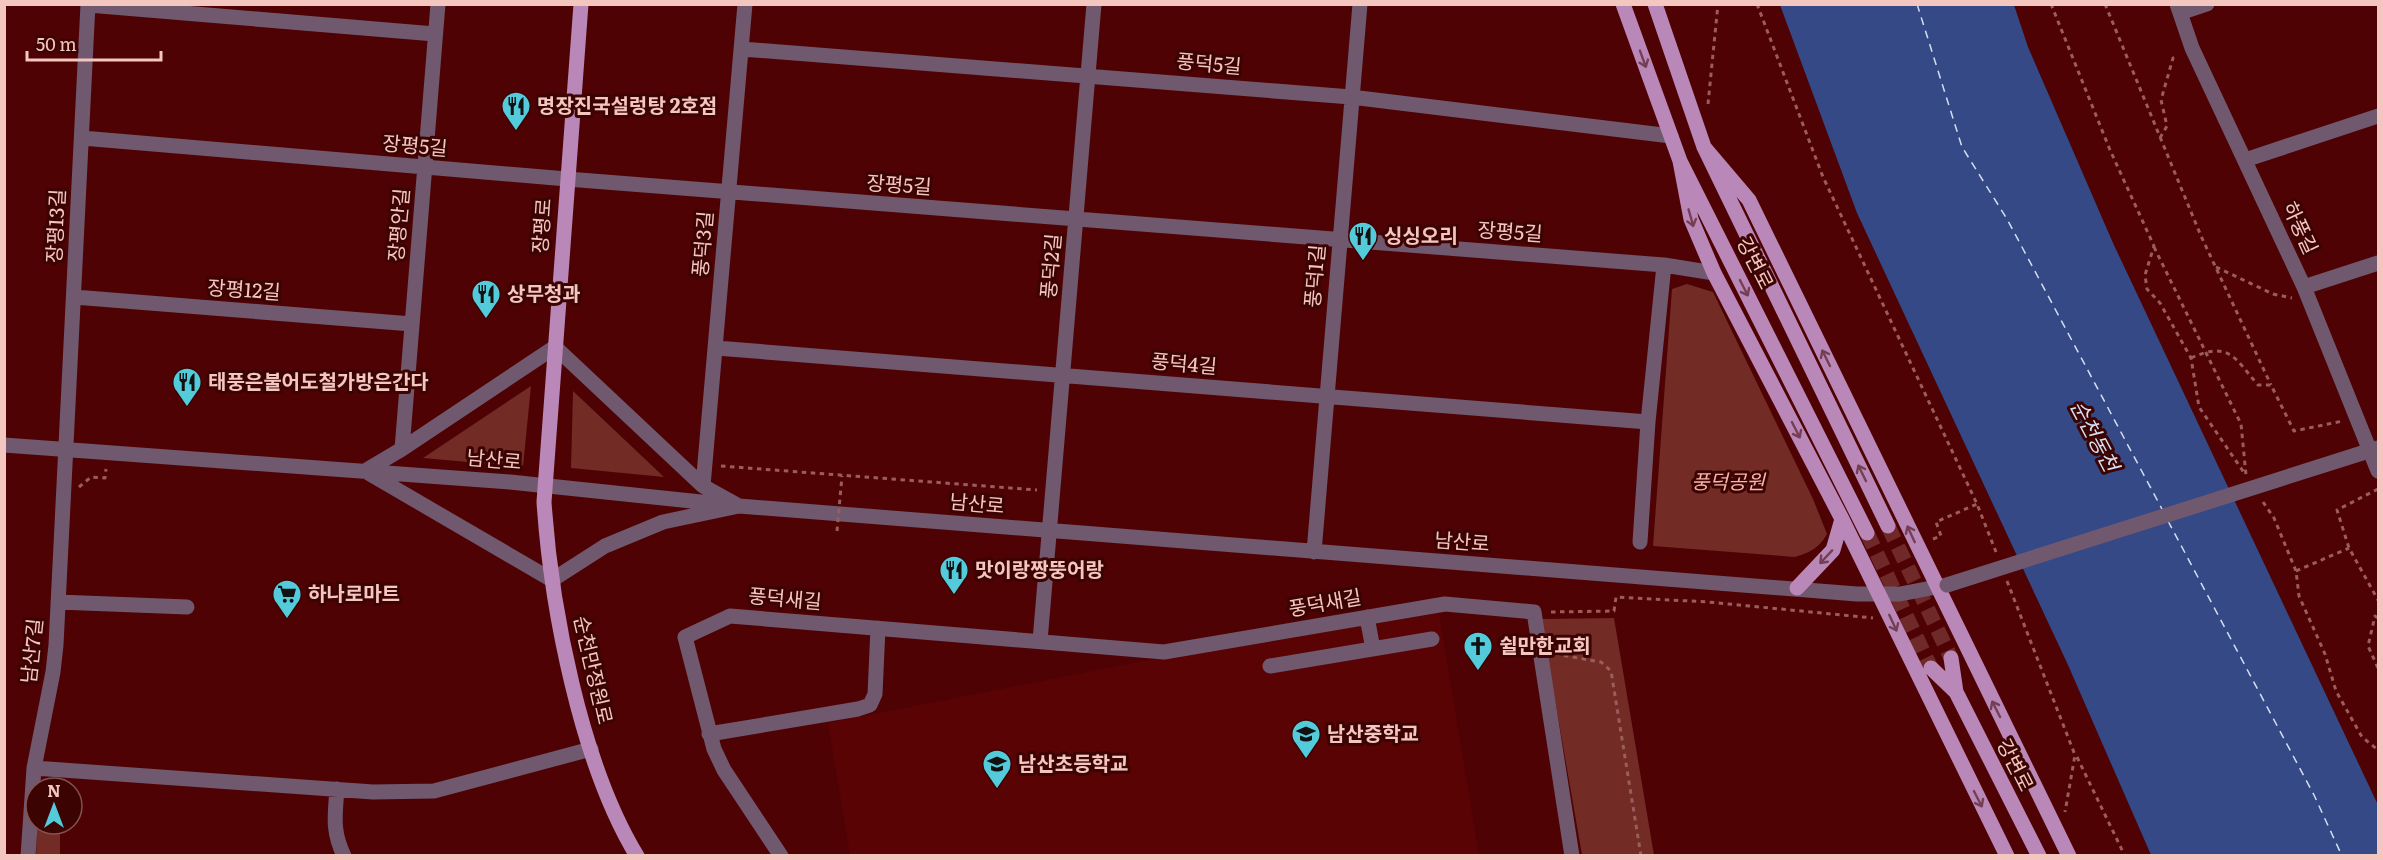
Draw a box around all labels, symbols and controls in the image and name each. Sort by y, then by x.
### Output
scale bar [27,24,160,62]
text: 50 m [36,30,77,57]
street label: 풍덕5길 [1175,44,1243,80]
one-way arrow [1639,50,1650,68]
place label: 명장진국설렁탕 2호점 [537,89,717,119]
restaurant icon: 명장진국설렁탕 2호점 [500,90,532,132]
street label: 장평5길 [381,126,449,162]
street label: 장평5길 [865,166,933,200]
street label: 장평안길 [379,187,415,263]
street label: 장평13길 [37,188,71,264]
street label: 하풍길 [2277,196,2327,259]
street label: 장평로 [523,197,557,254]
one-way arrow [1686,208,1698,227]
street label: 풍덕3길 [683,210,719,278]
street label: 장평5길 [1476,213,1544,247]
place label: 싱싱오리 [1384,219,1458,249]
restaurant icon: 싱싱오리 [1347,220,1379,262]
street label: 강변로 [1731,231,1783,293]
street label: 풍덕2길 [1031,232,1067,300]
street label: 풍덕1길 [1295,243,1331,309]
street label: 장평12길 [206,270,282,306]
place label: 상무청과 [507,277,581,307]
restaurant icon: 상무청과 [470,278,502,320]
one-way arrow [1739,279,1751,297]
street label: 풍덕4길 [1150,344,1218,380]
one-way arrow [1820,349,1832,367]
place label: 태풍은불어도철가방은간다 [208,365,429,395]
restaurant icon: 태풍은불어도철가방은간다 [171,366,203,408]
water label: 순천동천 [2064,393,2129,479]
one-way arrow [1790,421,1802,439]
street label: 남산로 [465,441,523,475]
park label: 풍덕공원 [1691,465,1766,495]
one-way arrow [1856,465,1868,483]
street label: 남산로 [948,485,1006,519]
street label: 남산로 [1434,523,1491,557]
one-way arrow [1905,525,1917,543]
one-way arrow [1819,550,1833,565]
place label: 맛이랑짱뚱어랑 [975,553,1104,583]
restaurant icon: 맛이랑짱뚱어랑 [938,554,970,596]
place label: 하나로마트 [308,577,400,607]
supermarket icon: 하나로마트 [271,578,303,620]
street label: 풍덕새길 [747,579,823,615]
street label: 풍덕새길 [1286,580,1364,622]
street label: 순천만정원로 [568,612,622,727]
one-way arrow [1887,614,1899,632]
street label: 남산7길 [12,617,48,685]
place label: 쉴만한교회 [1499,629,1591,659]
church icon: 쉴만한교회 [1462,630,1494,672]
one-way arrow [1990,700,2002,718]
place label: 남산중학교 [1327,717,1419,747]
school or university icon: 남산중학교 [1290,718,1322,760]
street label: 강변로 [1991,733,2043,795]
place label: 남산초등학교 [1018,747,1128,777]
school or university icon: 남산초등학교 [981,748,1013,790]
north arrow [24,776,84,836]
text: N [47,778,61,802]
one-way arrow [1973,789,1984,807]

